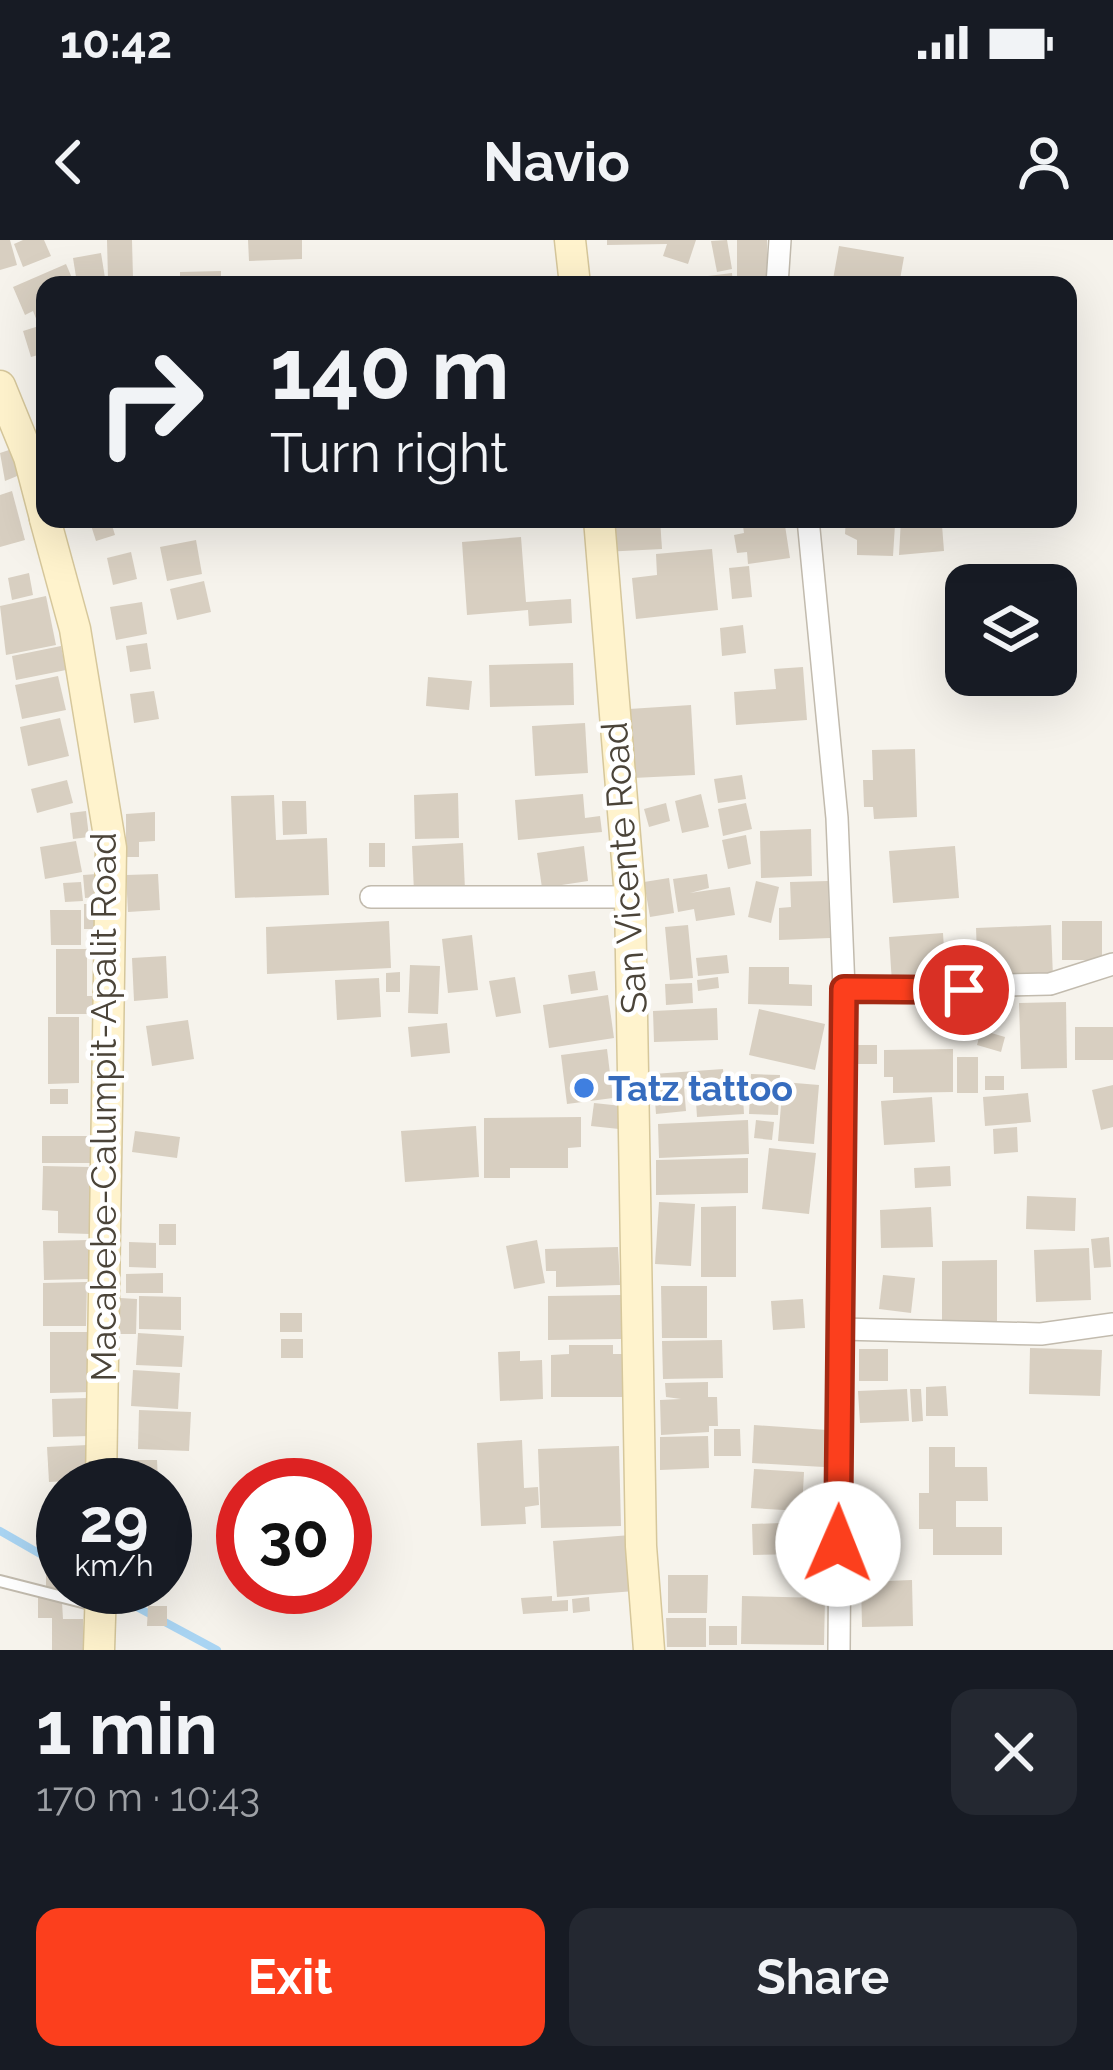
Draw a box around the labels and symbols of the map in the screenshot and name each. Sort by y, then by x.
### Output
street label: San Vicente Road [593,721,655,1015]
street label: Macabebe-Calumpit-Apalit Road [82,832,124,1382]
pin [913,939,1015,1041]
place label: Tatz tattoo [608,1067,793,1109]
marker: Tatz tattoo [571,1075,597,1101]
speed limit sign: 30 [216,1458,372,1614]
position arrow [775,1481,901,1607]

